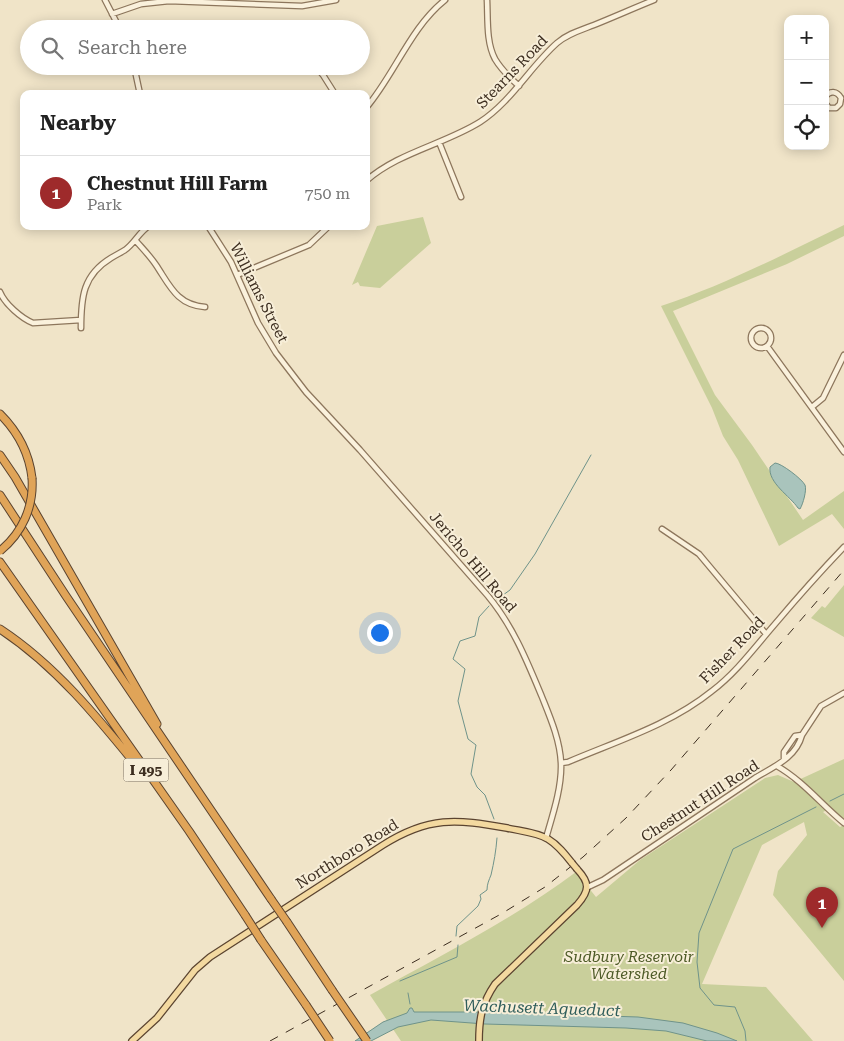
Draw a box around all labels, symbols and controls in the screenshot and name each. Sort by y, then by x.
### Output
map controls [784,15,829,150]
button: + [784,15,829,60]
search box [20,20,370,75]
street label: Stearns Road [473,31,552,112]
icon: search [38,34,66,62]
text: Search here [78,36,187,59]
button: − [784,60,829,105]
button: locate [784,105,829,150]
text: Nearby [40,111,116,135]
text: Chestnut Hill Farm [87,172,268,195]
text: 1 [52,184,60,203]
text: 750 m [304,184,350,203]
text: Park [87,195,122,214]
street label: Williams Street [226,240,292,346]
street label: Jericho Hill Road [426,508,521,616]
street label: Fisher Road [696,613,769,687]
your location [367,620,393,646]
street label: Chestnut Hill Road [638,756,763,846]
road number: I 495 [124,758,168,782]
street label: Northboro Road [293,815,402,893]
pin: 1 [806,887,838,928]
park label: Sudbury Reservoir Watershed [563,948,695,983]
water label: Wachusett Aqueduct [463,996,621,1020]

